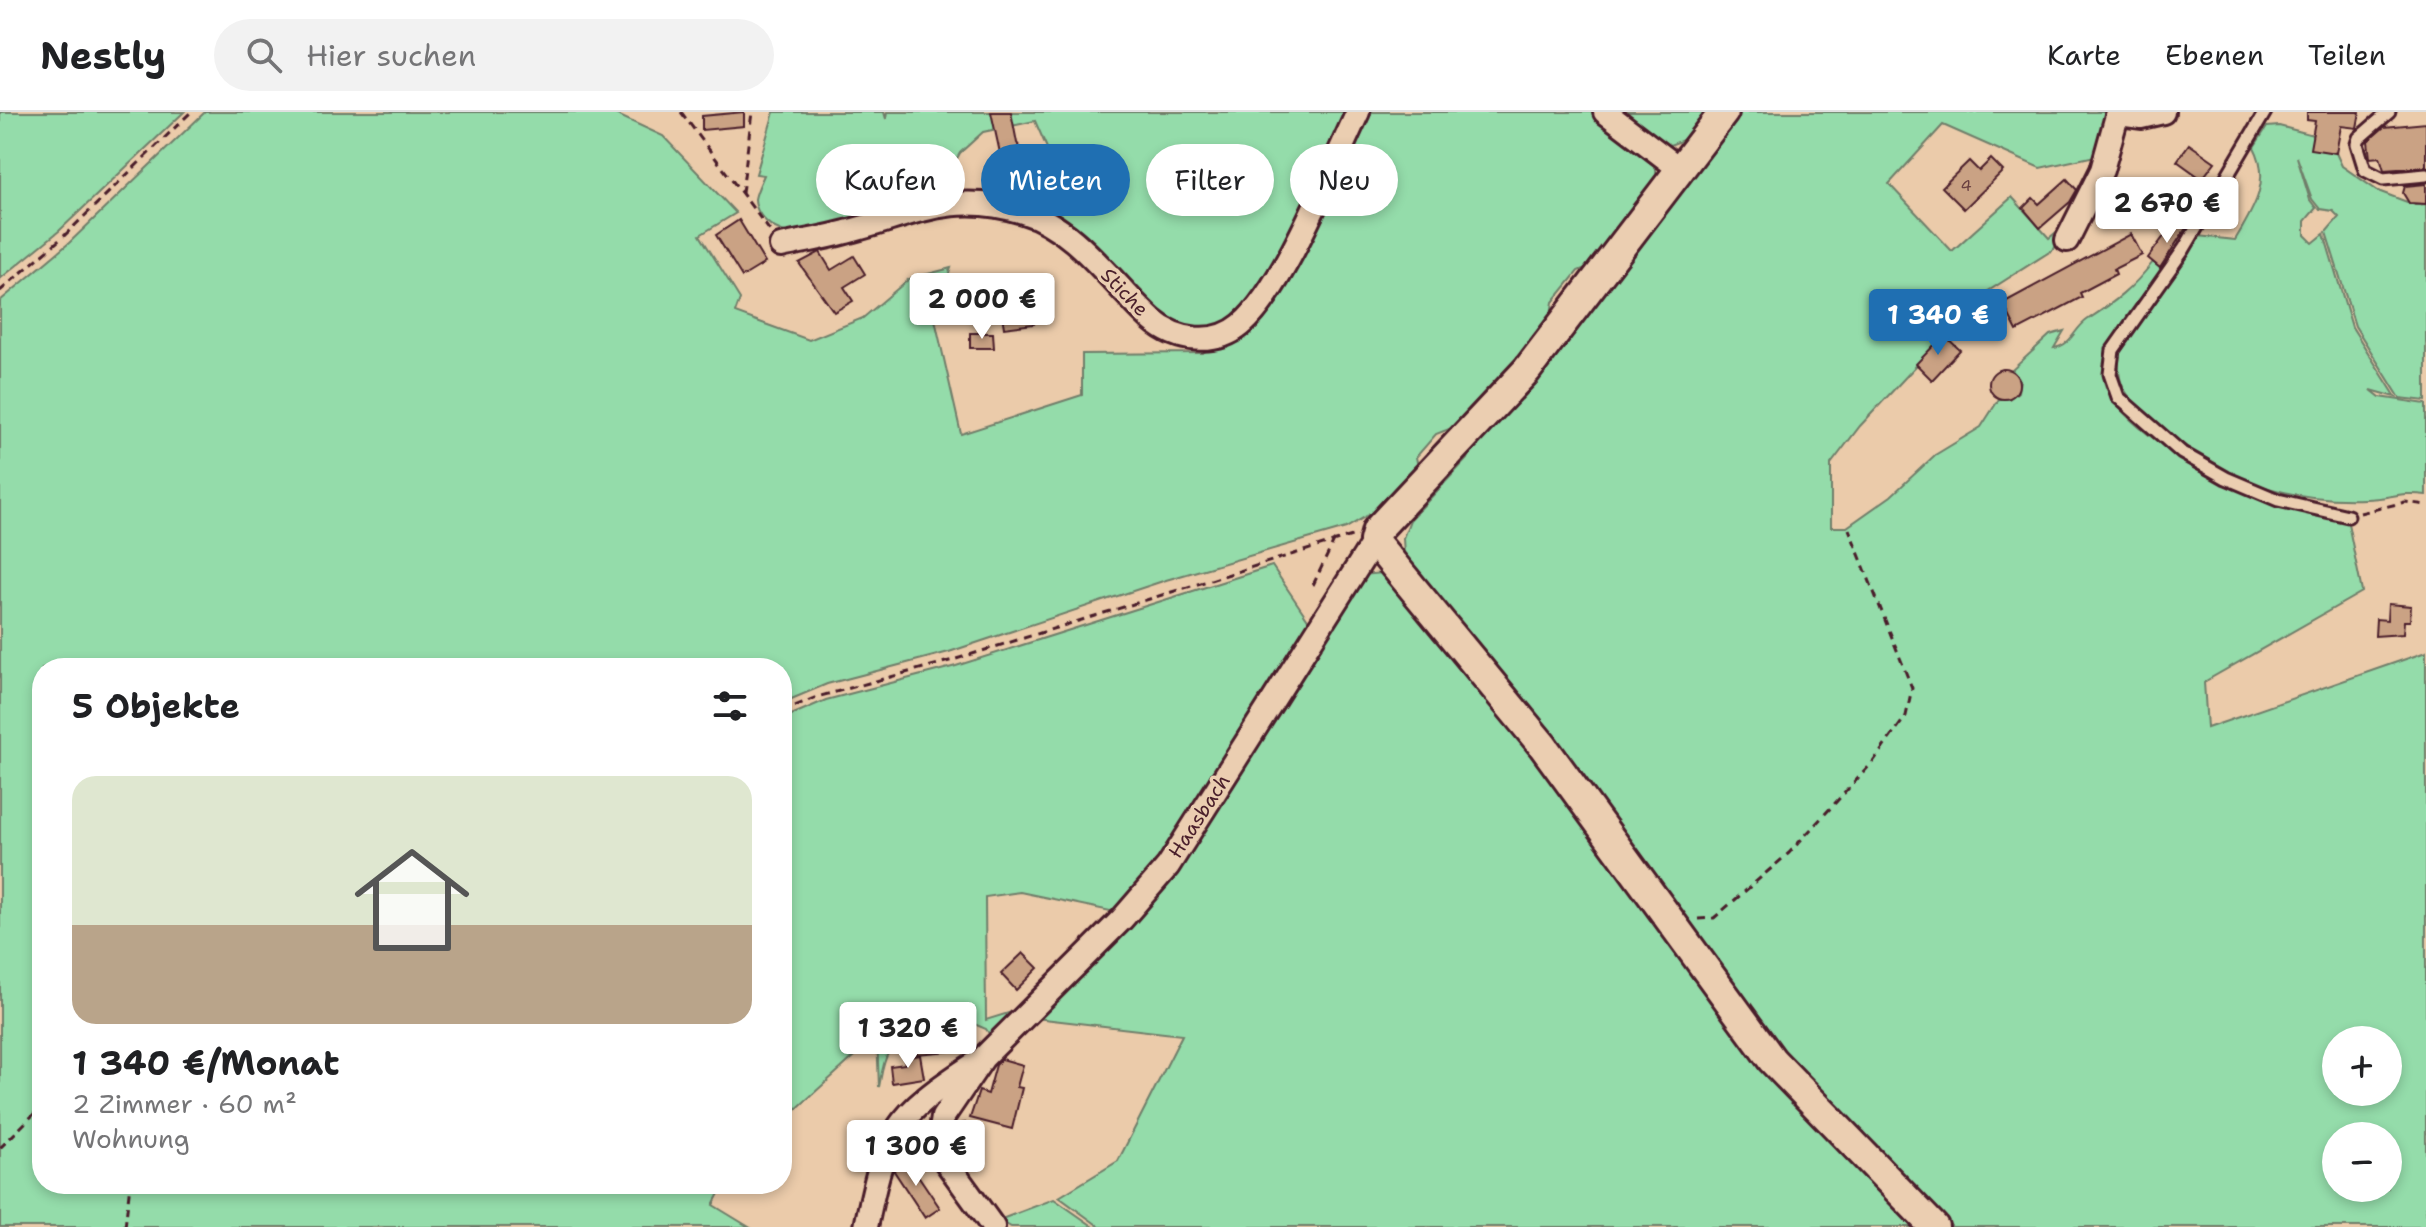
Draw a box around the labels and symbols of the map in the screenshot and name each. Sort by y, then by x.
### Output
house number: 4 [1960,175,1972,196]
pin: 2 670 € [2093,177,2241,245]
street label: Stiche [1096,262,1154,322]
pin: 2 000 € [908,273,1056,341]
pin: 1 340 € [1864,289,2012,357]
street label: Haasbach [1162,769,1236,863]
pin: 1 320 € [834,1002,982,1070]
pin: 1 300 € [842,1120,990,1188]

